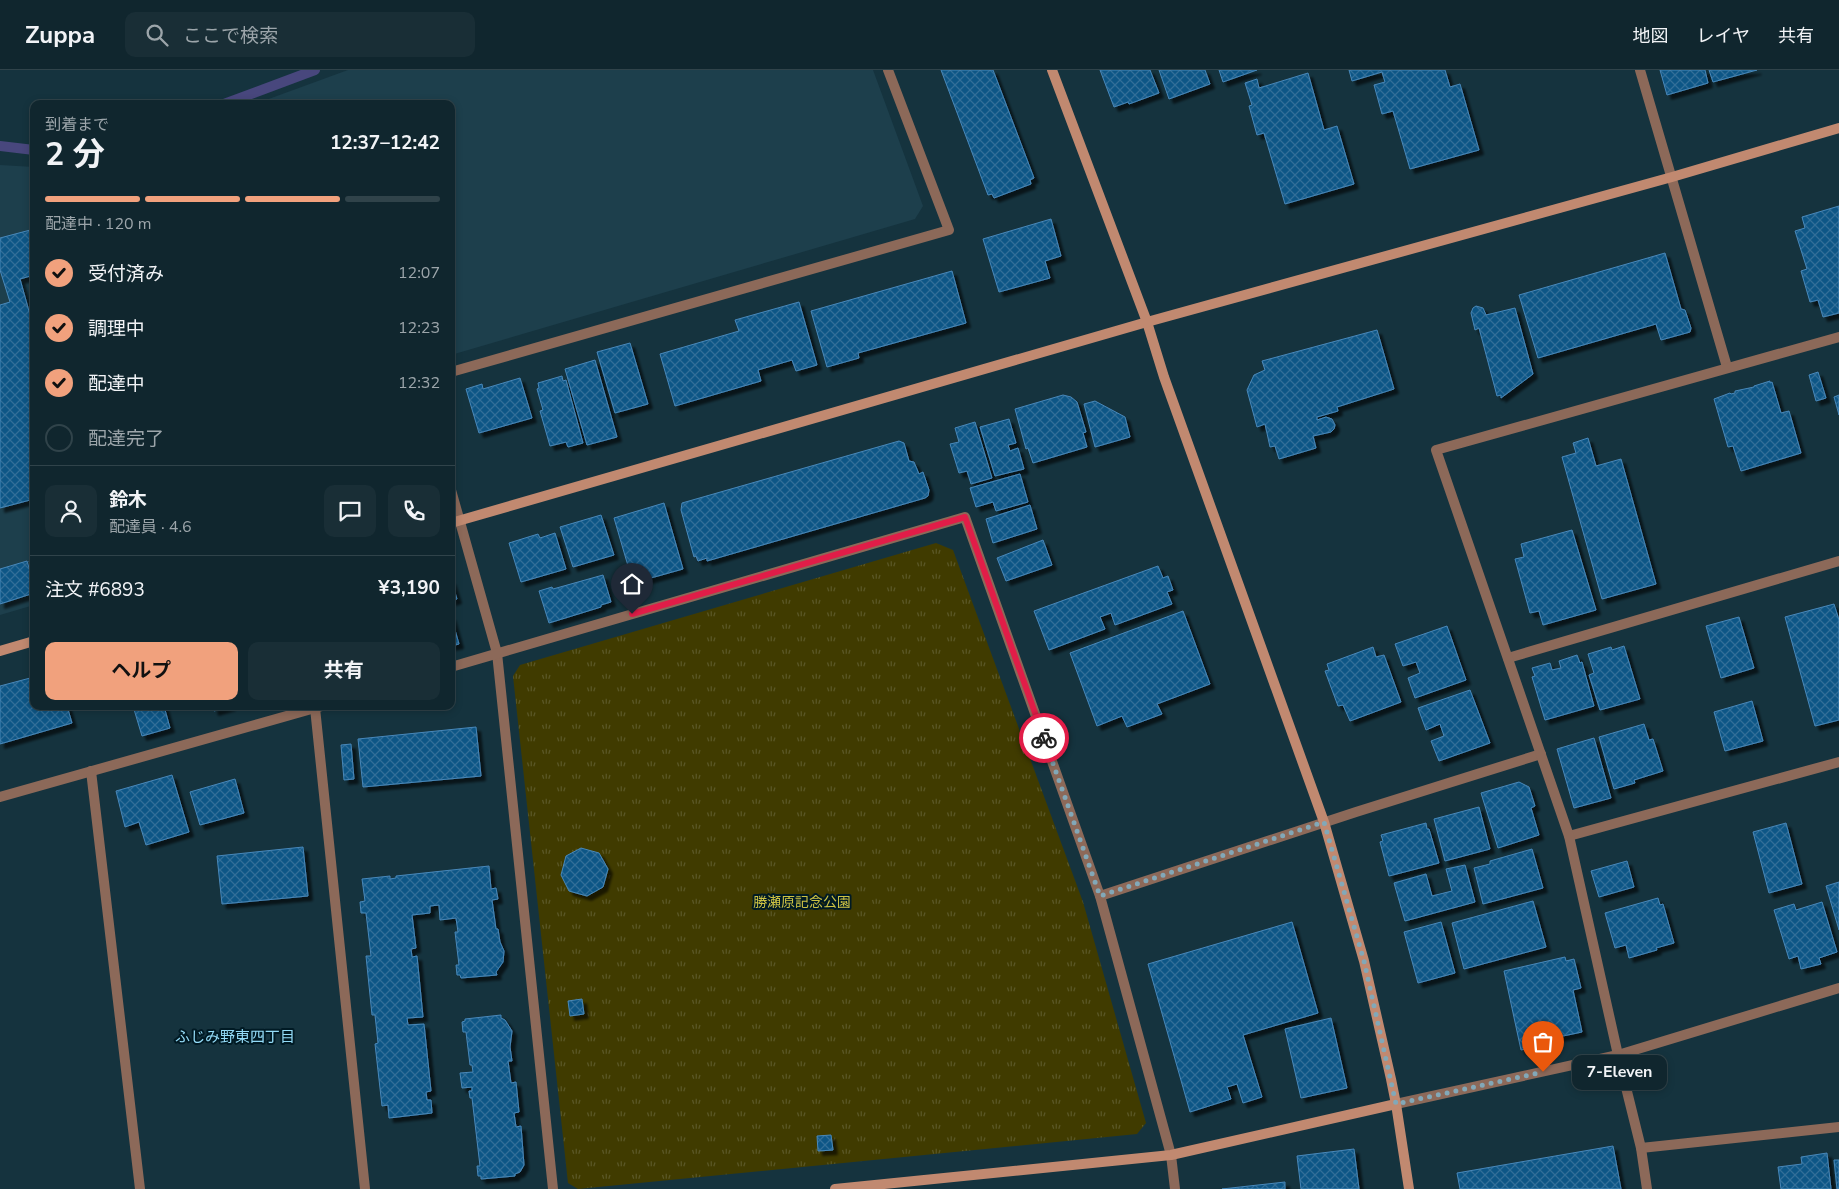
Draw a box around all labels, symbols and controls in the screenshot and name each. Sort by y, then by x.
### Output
search box [125,12,475,57]
text: Zuppa [25,19,95,51]
icon: search [143,21,171,49]
text: ここで検索 [183,23,278,49]
text: 地図 [1633,24,1669,48]
text: レイヤ [1697,24,1750,48]
text: 共有 [1778,24,1814,48]
text: 到着まで [45,114,109,136]
text: 12:37–12:42 [330,130,440,156]
text: 2 分 [45,133,105,176]
text: 配達中 · 120 m [45,213,151,235]
icon: check [45,259,73,287]
text: 受付済み [88,261,164,287]
text: 12:07 [398,262,440,284]
icon: check [45,314,73,342]
text: 調理中 [88,316,145,342]
text: 12:23 [398,317,440,339]
icon: check [45,369,73,397]
text: 配達中 [88,371,145,397]
text: 12:32 [398,372,440,394]
text: 配達完了 [88,426,164,452]
button: person [45,485,97,537]
button: chat [324,485,376,537]
button: phone [388,485,440,537]
text: 鈴木 [109,487,147,513]
text: 配達員 · 4.6 [109,516,192,538]
pin [611,563,653,614]
icon: home [618,570,646,598]
text: ¥3,190 [378,575,440,601]
text: 注文 #6893 [45,577,145,603]
button: ヘルプ [45,642,238,700]
button: 共有 [248,642,440,700]
courier [1019,713,1069,763]
icon: bike [1030,724,1058,752]
park label: 勝瀬原記念公園 [753,893,851,912]
pin [1522,1021,1564,1072]
district label: ふじみ野東四丁目 [175,1027,295,1047]
icon: bag [1529,1028,1557,1056]
callout: 7-Eleven [1573,1054,1668,1090]
text: 7-Eleven [1587,1061,1652,1083]

